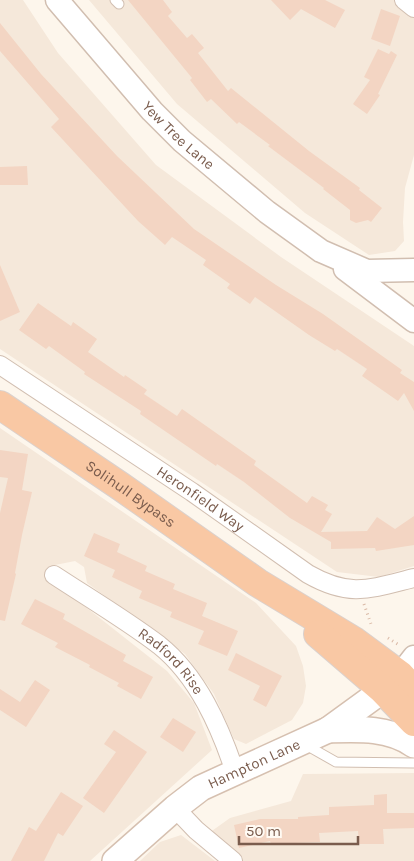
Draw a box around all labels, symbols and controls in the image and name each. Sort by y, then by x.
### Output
street label: Yew Tree Lane [139,97,218,173]
street label: Solihull Bypass [82,456,179,531]
street label: Heronfield Way [153,462,248,535]
street label: Radford Rise [135,624,208,698]
street label: Hampton Lane [205,735,303,793]
scale bar [239,814,358,846]
text: 50 m [246,822,281,840]

